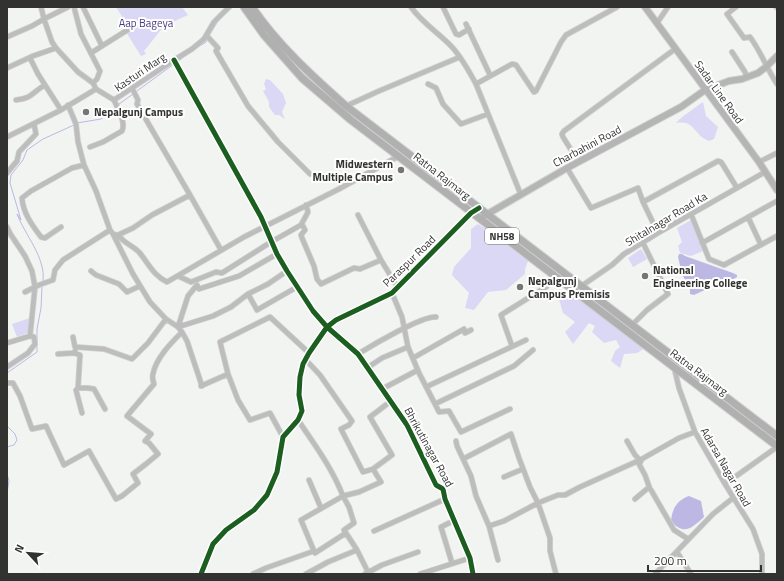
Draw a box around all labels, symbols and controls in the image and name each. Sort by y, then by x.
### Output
park label: Aap Bageya [119,15,174,31]
street label: Kasturi Marg [111,49,169,95]
street label: Sadar Line Road [691,57,747,127]
place label: Nepalgunj Campus [94,104,183,120]
marker: Nepalgunj Campus [81,107,91,117]
street label: Charbahini Road [550,121,624,171]
street label: Ratna Rajmarg [410,149,474,204]
place label: Midwestern Multiple Campus [313,156,393,185]
marker: Midwestern Multiple Campus [396,165,406,175]
street label: Shitalnagar Road Ka [622,188,710,250]
road number: NH58 [485,228,519,244]
street label: Paraspur Road [379,231,439,290]
place label: National Engineering College [653,262,748,291]
marker: National Engineering College [640,271,650,281]
place label: Nepalgunj Campus Premisis [528,273,610,302]
marker: Nepalgunj Campus Premisis [515,282,525,292]
street label: Ratna Rajmarg [667,345,732,399]
street label: Bhrikutinagar Road [400,404,458,490]
street label: Adarsa Nagar Road [697,425,755,510]
north arrow [8,533,48,573]
text: N [10,542,28,556]
scale bar [648,547,761,573]
text: 200 m [654,551,687,570]

